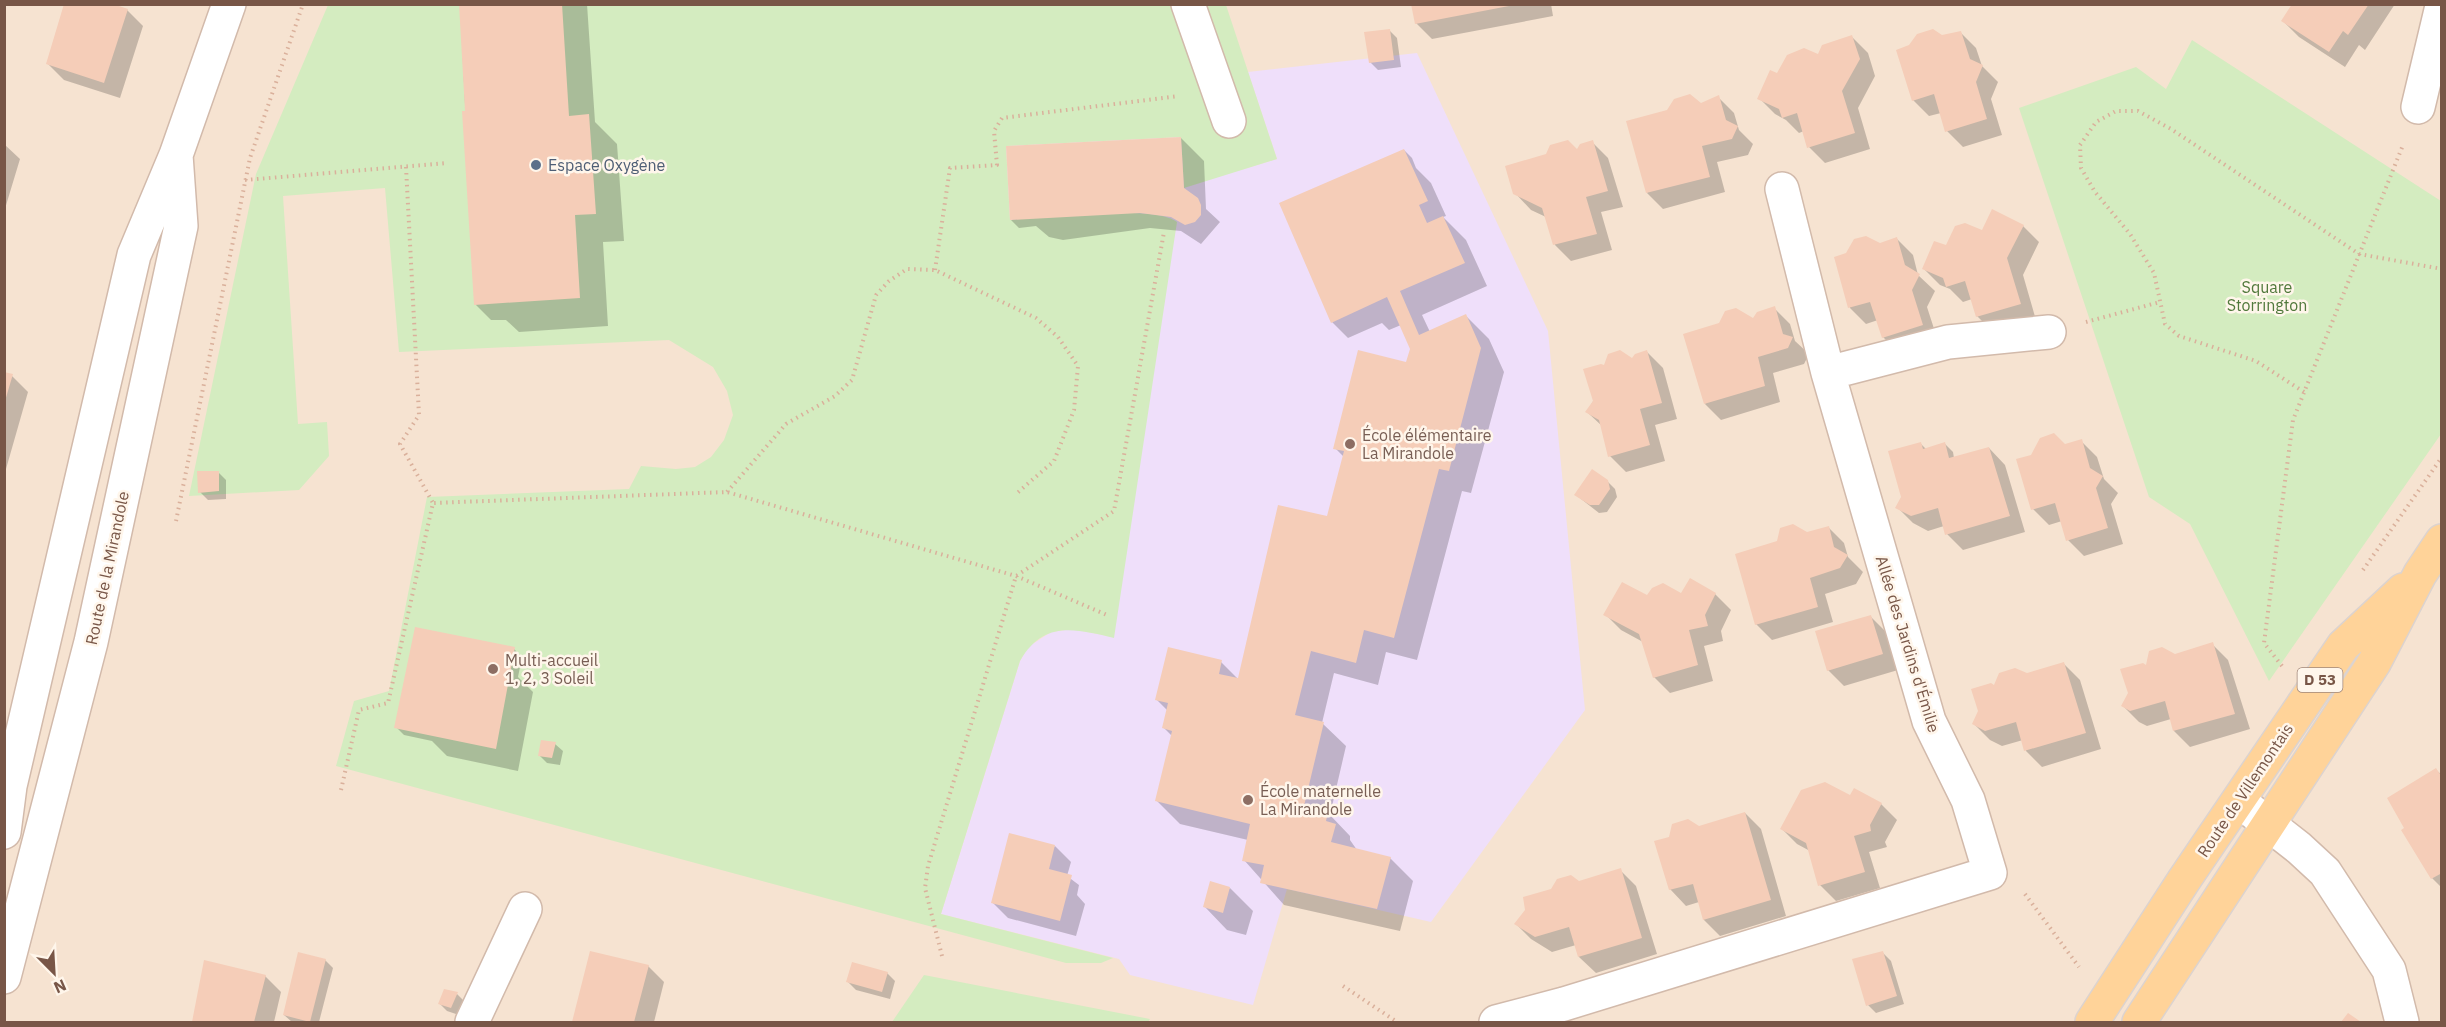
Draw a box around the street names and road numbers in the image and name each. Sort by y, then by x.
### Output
street label: Route de la Mirandole [81,489,133,647]
street label: Allée des Jardins d'Émilie [1872,553,1945,735]
road number: D 53 [2298,668,2342,692]
street label: Route de Villemontais [2193,719,2297,861]

